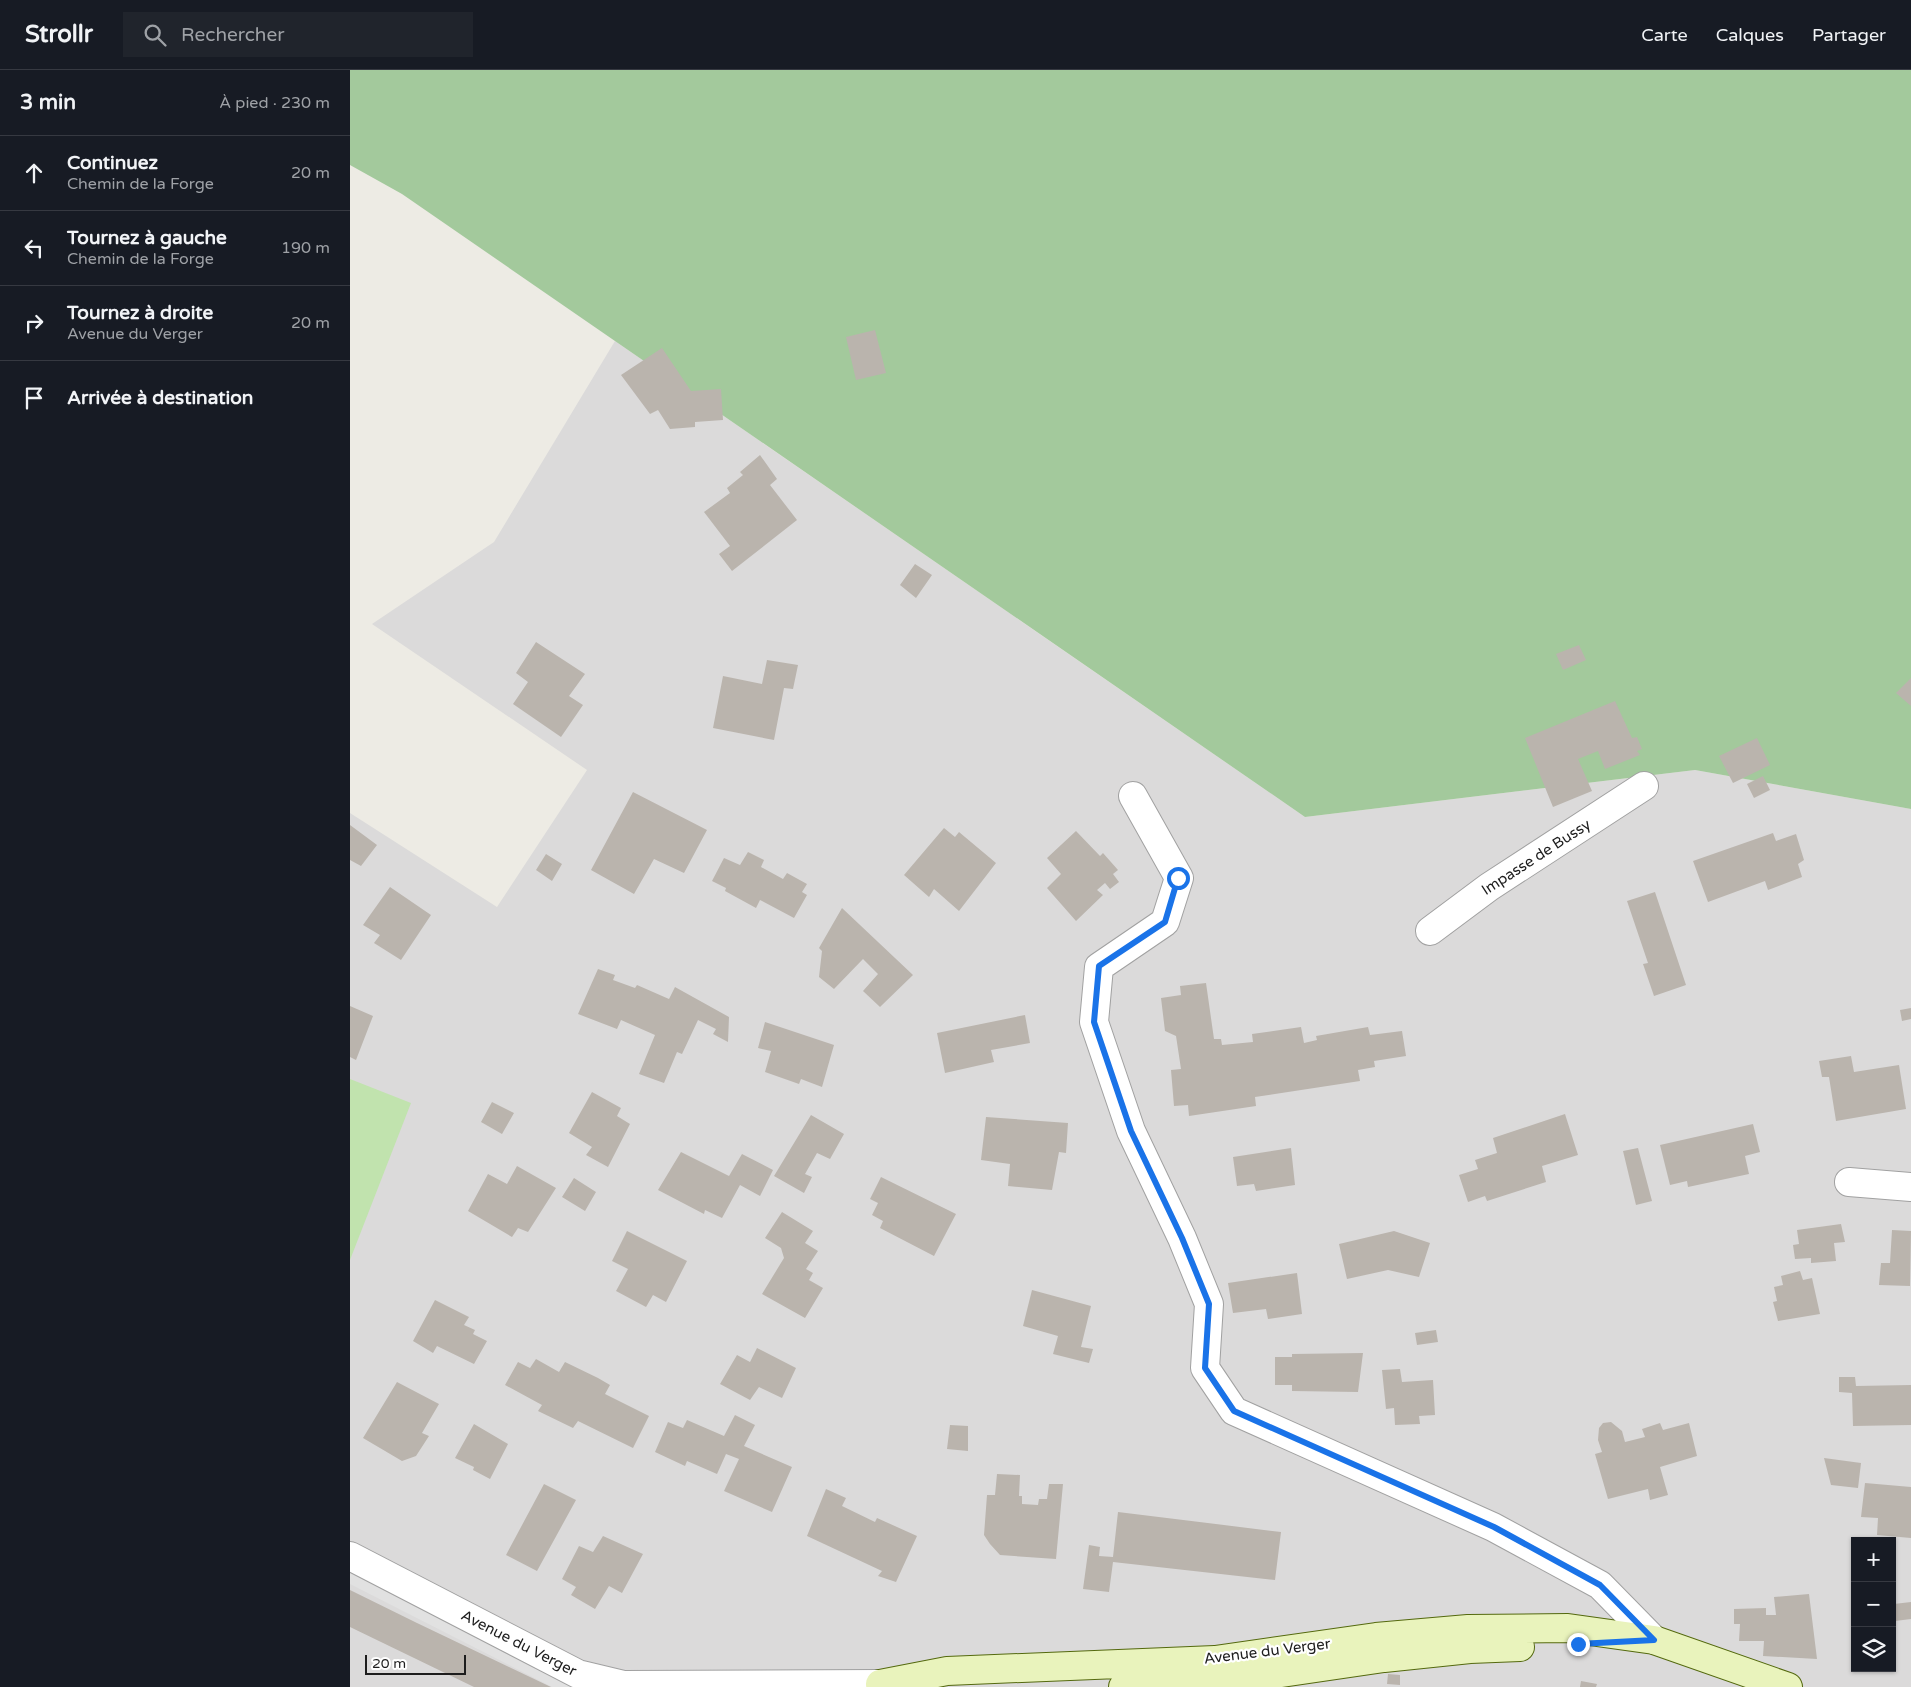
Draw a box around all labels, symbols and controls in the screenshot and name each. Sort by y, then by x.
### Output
search box [123,12,473,57]
text: Strollr [25,20,93,49]
icon: search [141,21,169,49]
text: Rechercher [181,24,284,46]
text: Carte [1641,24,1688,46]
text: Calques [1716,24,1784,46]
text: Partager [1812,24,1886,46]
text: 3 min [20,90,76,115]
text: À pied · 230 m [219,93,330,113]
text: Continuez [67,152,158,174]
icon: ahead [20,159,48,187]
text: 20 m [291,163,330,183]
text: Chemin de la Forge [67,174,214,194]
text: Tournez à gauche [67,227,227,249]
icon: left [20,234,48,262]
text: 190 m [281,238,330,258]
text: Chemin de la Forge [67,249,214,269]
text: Tournez à droite [67,302,213,324]
icon: right [20,309,48,337]
text: 20 m [291,313,330,333]
text: Avenue du Verger [67,324,203,344]
icon: arrive [20,384,48,412]
text: Arrivée à destination [67,387,253,409]
street label: Impasse de Bussy [1478,815,1594,899]
route start [1167,867,1190,890]
map controls [1851,1537,1896,1672]
button: + [1851,1537,1896,1582]
button: − [1851,1582,1896,1627]
street label: Avenue du Verger [458,1606,580,1680]
button: layers [1851,1627,1896,1672]
route end [1567,1633,1590,1656]
street label: Avenue du Verger [1203,1634,1332,1668]
scale bar [365,1652,466,1675]
text: 20 m [372,1655,406,1672]

